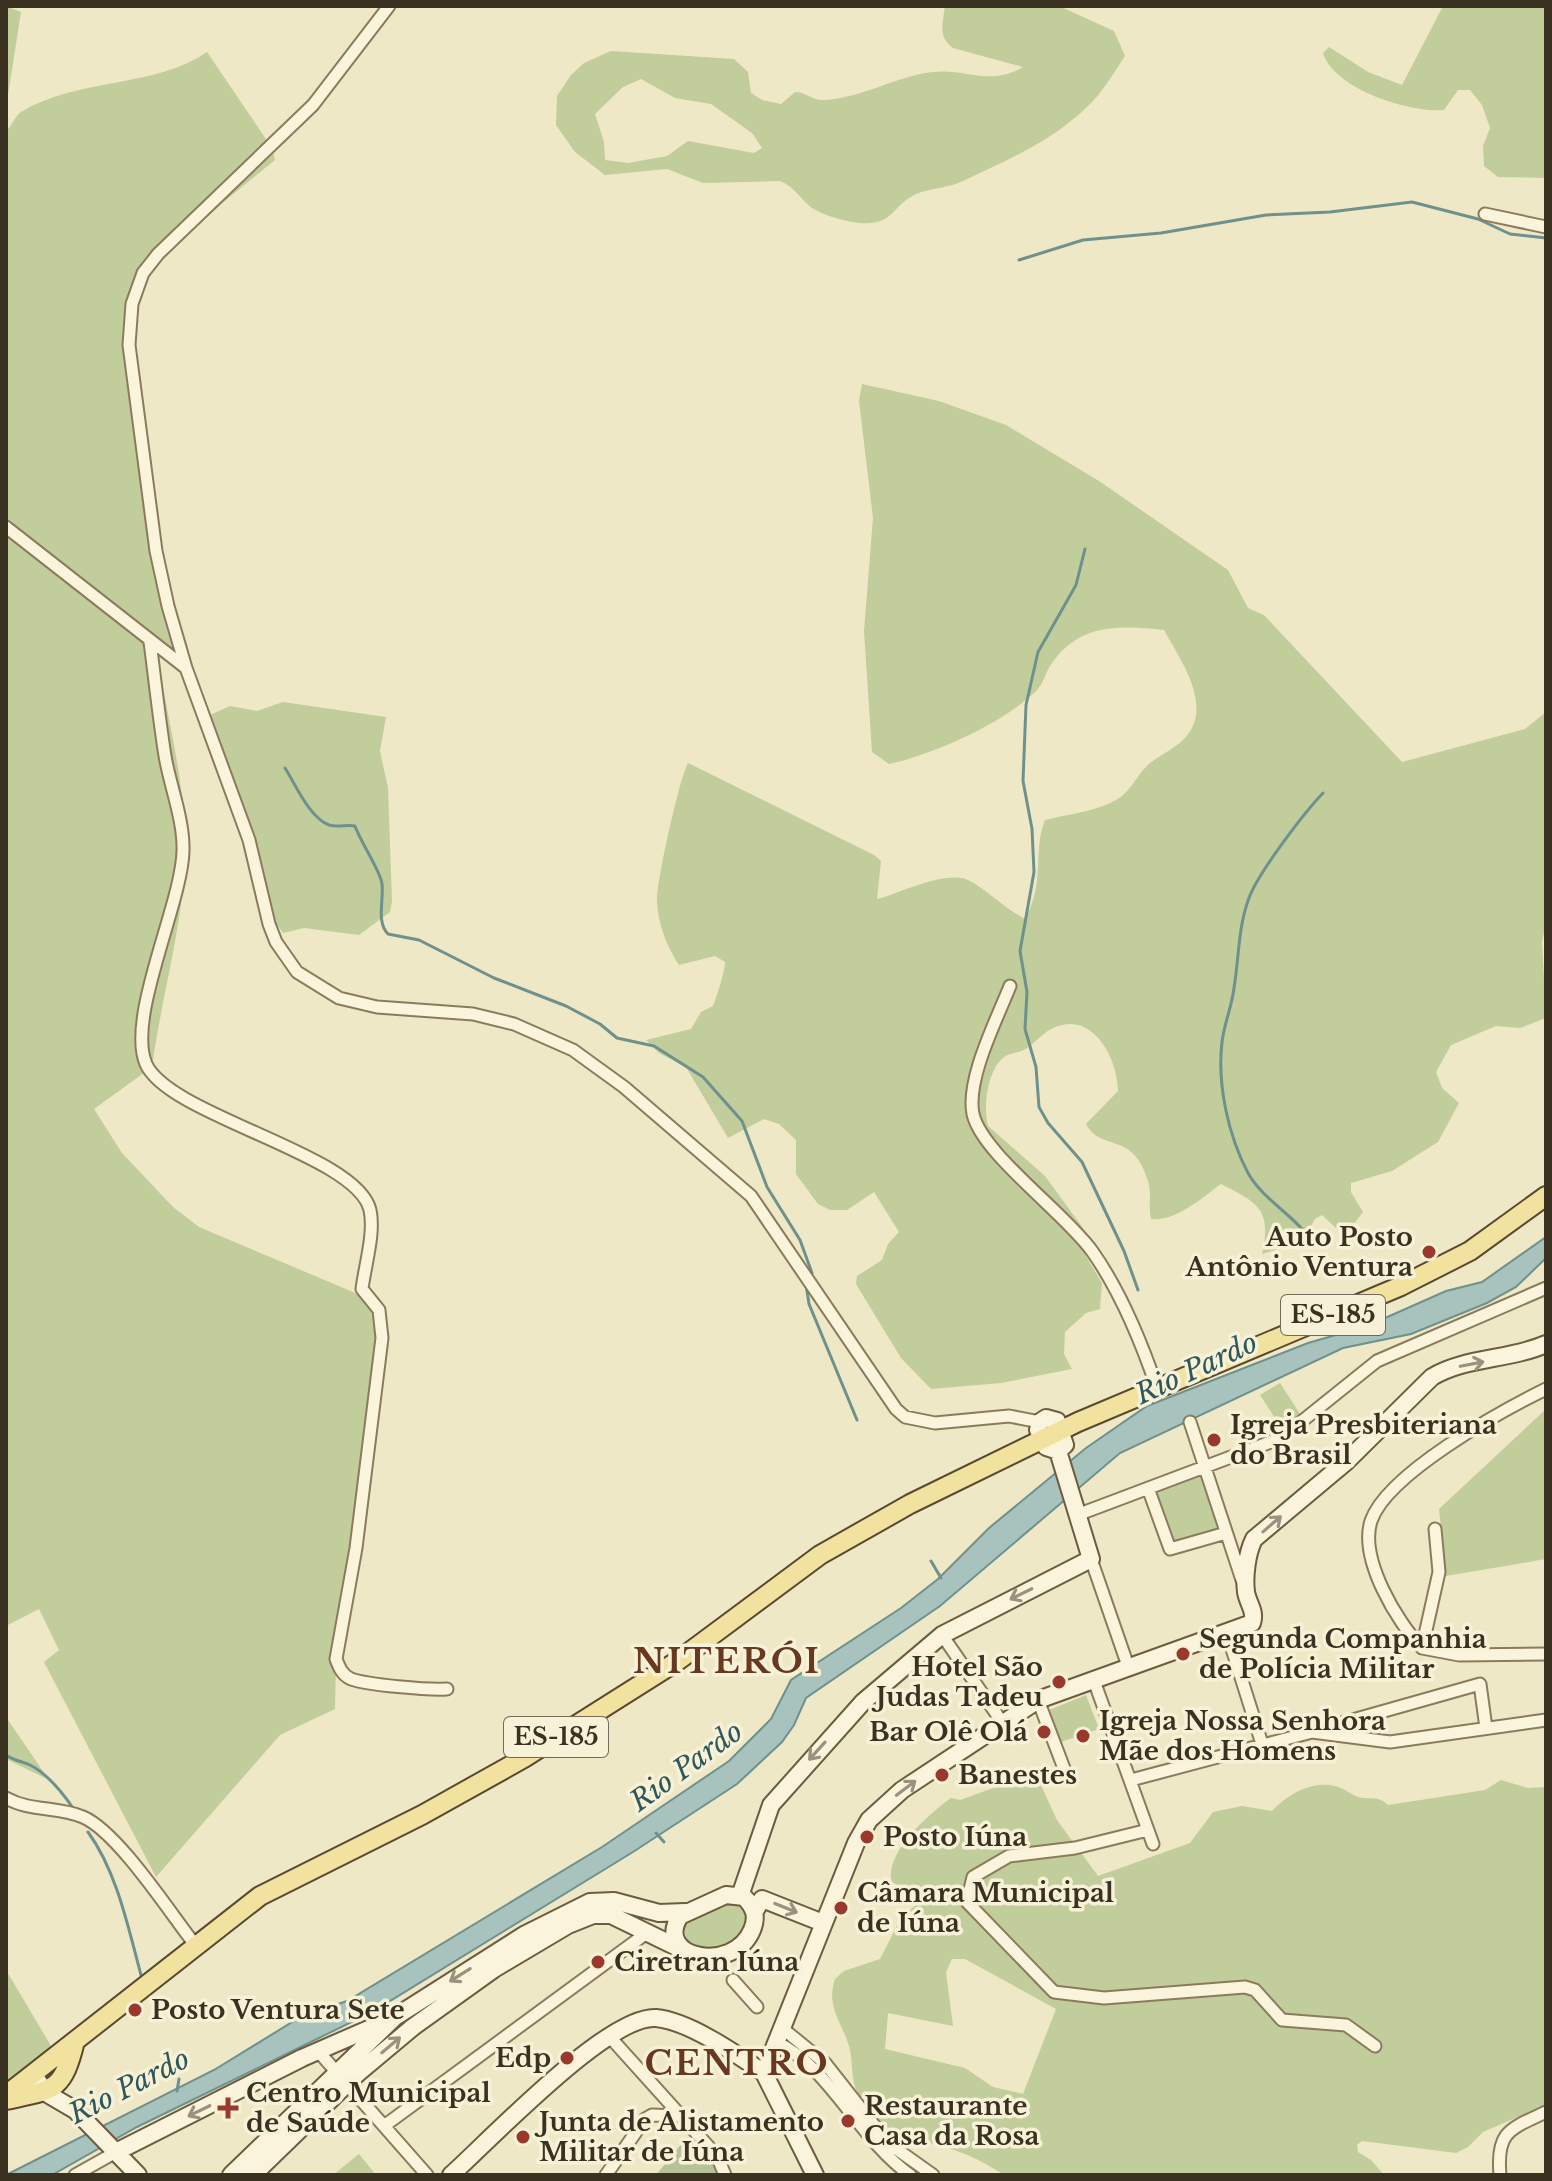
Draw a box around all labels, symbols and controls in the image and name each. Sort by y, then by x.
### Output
place label: Auto Posto Antônio Ventura [1185,1221,1413,1283]
marker: Auto Posto Antônio Ventura [1420,1243,1438,1261]
road number: ES-185 [1281,1295,1385,1335]
water label: Rio Pardo [1129,1325,1263,1412]
one-way arrow [1459,1356,1484,1371]
place label: Igreja Presbiteriana do Brasil [1230,1409,1497,1471]
marker: Igreja Presbiteriana do Brasil [1205,1431,1223,1449]
one-way arrow [1261,1515,1281,1533]
one-way arrow [1010,1587,1034,1602]
place label: Segunda Companhia de Polícia Militar [1199,1623,1487,1685]
district label: NITERÓI [633,1640,821,1682]
marker: Segunda Companhia de Polícia Militar [1174,1645,1192,1663]
place label: Hotel São Judas Tadeu [871,1651,1044,1713]
marker: Hotel São Judas Tadeu [1050,1673,1068,1691]
place label: Igreja Nossa Senhora Mãe dos Homens [1099,1705,1386,1767]
water label: Rio Pardo [622,1714,750,1820]
place label: Bar Olê Olá [869,1716,1028,1748]
road number: ES-185 [504,1717,608,1757]
marker: Bar Olê Olá [1035,1723,1053,1741]
marker: Igreja Nossa Senhora Mãe dos Homens [1074,1727,1092,1745]
one-way arrow [808,1740,827,1761]
place label: Banestes [958,1759,1077,1791]
marker: Banestes [933,1766,951,1784]
one-way arrow [894,1780,916,1796]
place label: Posto Iúna [883,1821,1027,1853]
marker: Posto Iúna [858,1828,876,1846]
place label: Câmara Municipal de Iúna [857,1877,1114,1939]
marker: Câmara Municipal de Iúna [832,1899,850,1917]
one-way arrow [773,1902,798,1916]
place label: Ciretran Iúna [614,1946,799,1978]
marker: Ciretran Iúna [589,1953,607,1971]
one-way arrow [449,1967,472,1983]
place label: Posto Ventura Sete [151,1994,405,2026]
marker: Posto Ventura Sete [126,2001,144,2019]
one-way arrow [381,2036,401,2054]
water label: Rio Pardo [62,2041,195,2132]
place label: Edp [495,2042,551,2074]
district label: CENTRO [644,2042,830,2084]
marker: Edp [558,2049,576,2067]
place label: Centro Municipal de Saúde [246,2077,491,2139]
place label: Restaurante Casa da Rosa [864,2090,1039,2152]
marker: Centro Municipal de Saúde [217,2097,239,2119]
one-way arrow [187,2104,211,2119]
place label: Junta de Alistamento Militar de Iúna [534,2106,824,2168]
marker: Restaurante Casa da Rosa [839,2112,857,2130]
marker: Junta de Alistamento Militar de Iúna [514,2128,532,2146]

